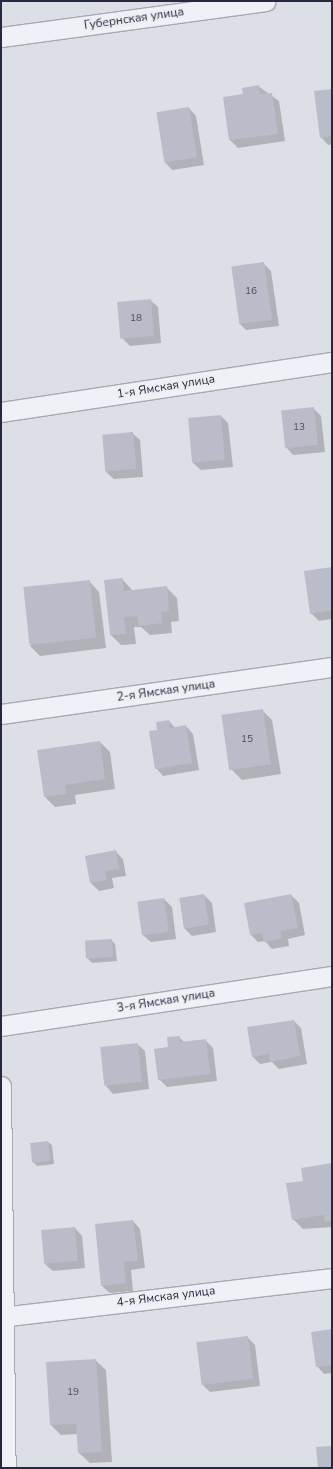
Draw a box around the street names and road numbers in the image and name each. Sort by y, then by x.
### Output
street label: Губернская улица [83,5,185,33]
street label: 1-я Ямская улица [116,372,216,402]
street label: 2-я Ямская улица [116,677,216,705]
street label: 3-я Ямская улица [116,986,216,1016]
street label: 4-я Ямская улица [116,1284,216,1310]

